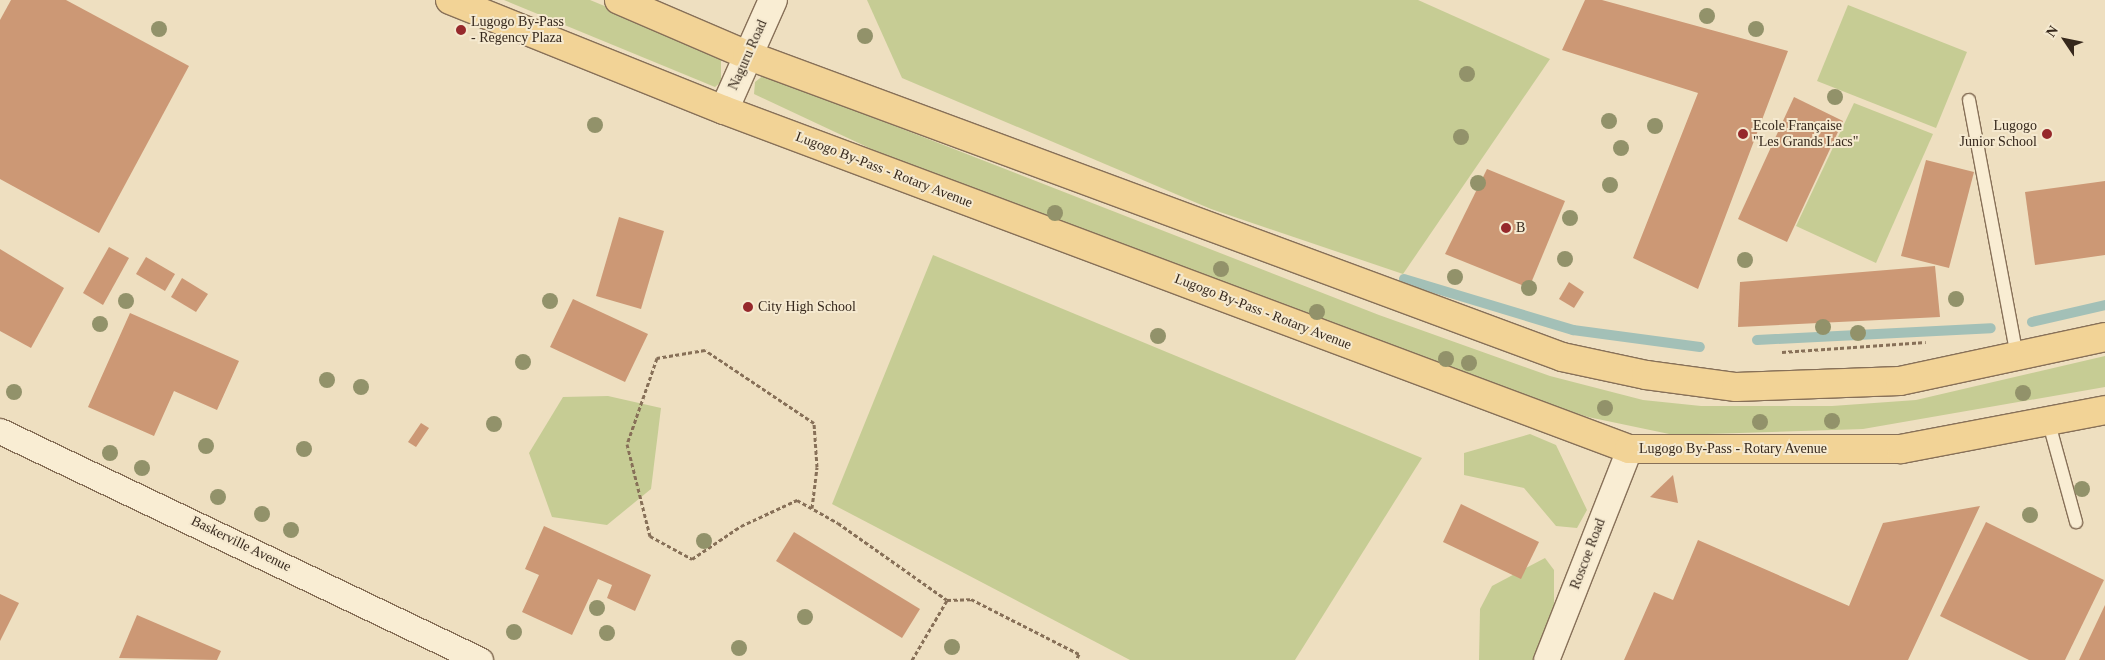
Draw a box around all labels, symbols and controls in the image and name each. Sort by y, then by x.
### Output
place label: Lugogo By-Pass - Regency Plaza [471,14,564,46]
north arrow [2040,15,2090,65]
street label: Naguru Road [725,17,771,93]
text: N [2043,23,2061,40]
marker: Lugogo By-Pass - Regency Plaza [455,24,467,36]
place label: Ecole Française "Les Grands Lacs" [1753,118,1859,150]
place label: Lugogo Junior School [1960,118,2037,150]
street label: Lugogo By-Pass - Rotary Avenue [793,128,975,212]
marker: Ecole Française "Les Grands Lacs" [1737,128,1749,140]
marker: Lugogo Junior School [2041,128,2053,140]
place label: B [1516,220,1525,236]
marker: B [1500,222,1512,234]
street label: Lugogo By-Pass - Rotary Avenue [1172,270,1354,354]
place label: City High School [758,299,856,315]
marker: City High School [742,301,754,313]
street label: Lugogo By-Pass - Rotary Avenue [1639,441,1827,457]
street label: Baskerville Avenue [188,512,294,576]
street label: Roscoe Road [1567,516,1609,592]

